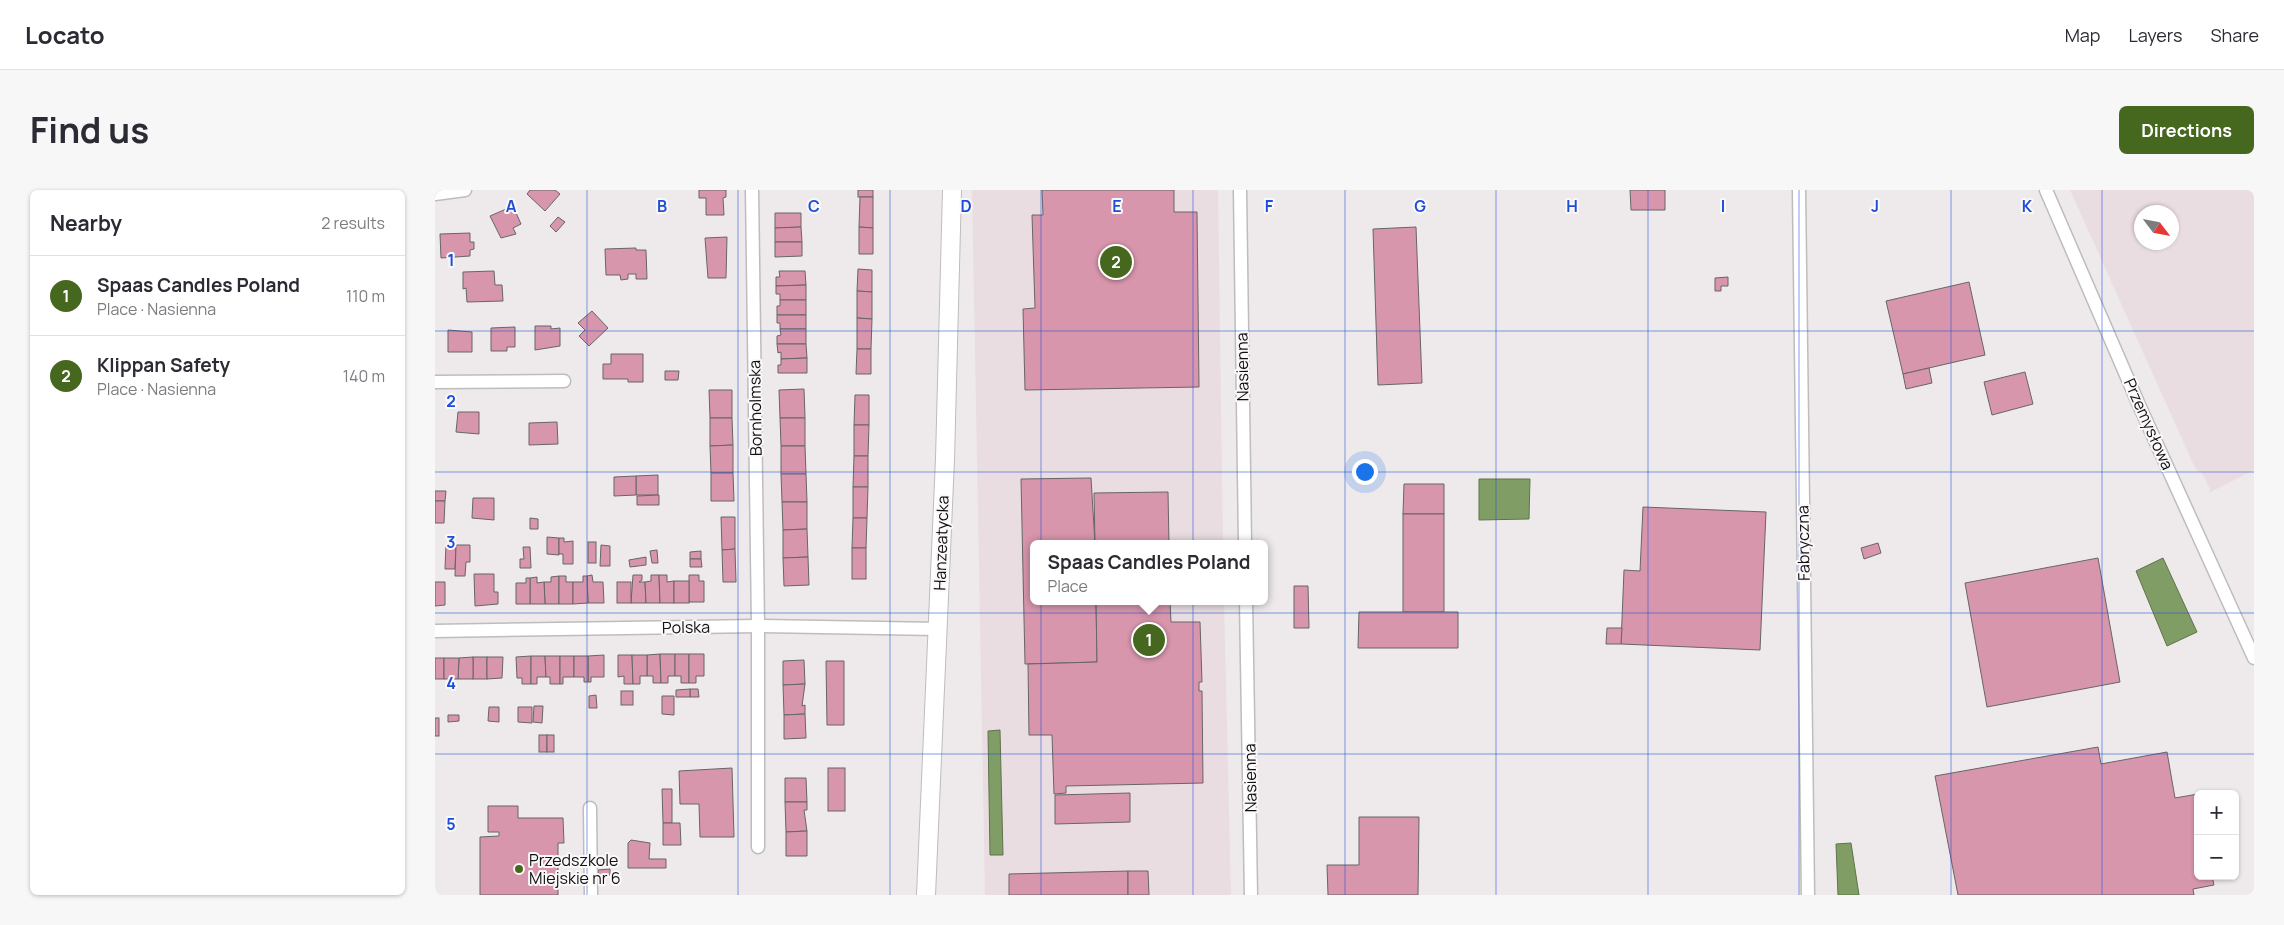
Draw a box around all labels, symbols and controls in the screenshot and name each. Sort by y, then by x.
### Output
text: Locato [25,18,105,51]
text: Map [2065,23,2100,47]
text: Layers [2128,23,2182,47]
text: Share [2210,23,2259,47]
text: Find us [30,106,149,154]
button: Directions [2119,106,2254,154]
text: A [506,195,517,217]
text: B [657,195,667,217]
text: C [808,195,820,217]
text: D [960,195,972,217]
text: E [1112,195,1122,217]
text: F [1265,195,1274,217]
text: G [1414,195,1426,217]
text: H [1566,195,1578,217]
text: I [1721,195,1725,217]
text: J [1871,195,1879,217]
text: K [2022,195,2033,217]
north arrow [2134,205,2179,250]
text: Nearby [50,209,122,237]
text: 2 results [321,212,385,234]
pin: 2 [1100,243,1132,281]
text: 1 [447,249,455,271]
text: Spaas Candles Poland [97,272,300,298]
text: 1 [62,285,70,307]
text: 110 m [346,285,385,307]
text: Place · Nasienna [97,298,216,320]
street label: Nasienna [1230,332,1254,402]
text: Klippan Safety [97,352,230,378]
street label: Bornholmska [743,360,767,456]
text: 2 [61,365,71,387]
text: 140 m [343,365,385,387]
street label: Przemysłowa [2119,375,2179,473]
text: Place · Nasienna [97,378,216,400]
text: 2 [446,390,456,412]
your location [1352,459,1378,485]
street label: Hanzeatycka [928,495,954,591]
street label: Fabryczna [1791,505,1815,581]
text: 3 [446,531,456,553]
popup [1030,540,1268,605]
text: Spaas Candles Poland [1048,549,1250,575]
text: Place [1048,575,1088,597]
street label: Polska [662,616,710,638]
pin: 1 [1133,621,1165,659]
text: 4 [446,672,456,694]
street label: Nasienna [1238,743,1262,813]
map controls [2194,790,2239,880]
button: + [2194,790,2239,835]
text: 5 [446,813,456,835]
button: − [2194,835,2239,880]
place label: Przedszkole Miejskie nr 6 [529,849,621,889]
marker: Przedszkole Miejskie nr 6 [513,863,525,875]

